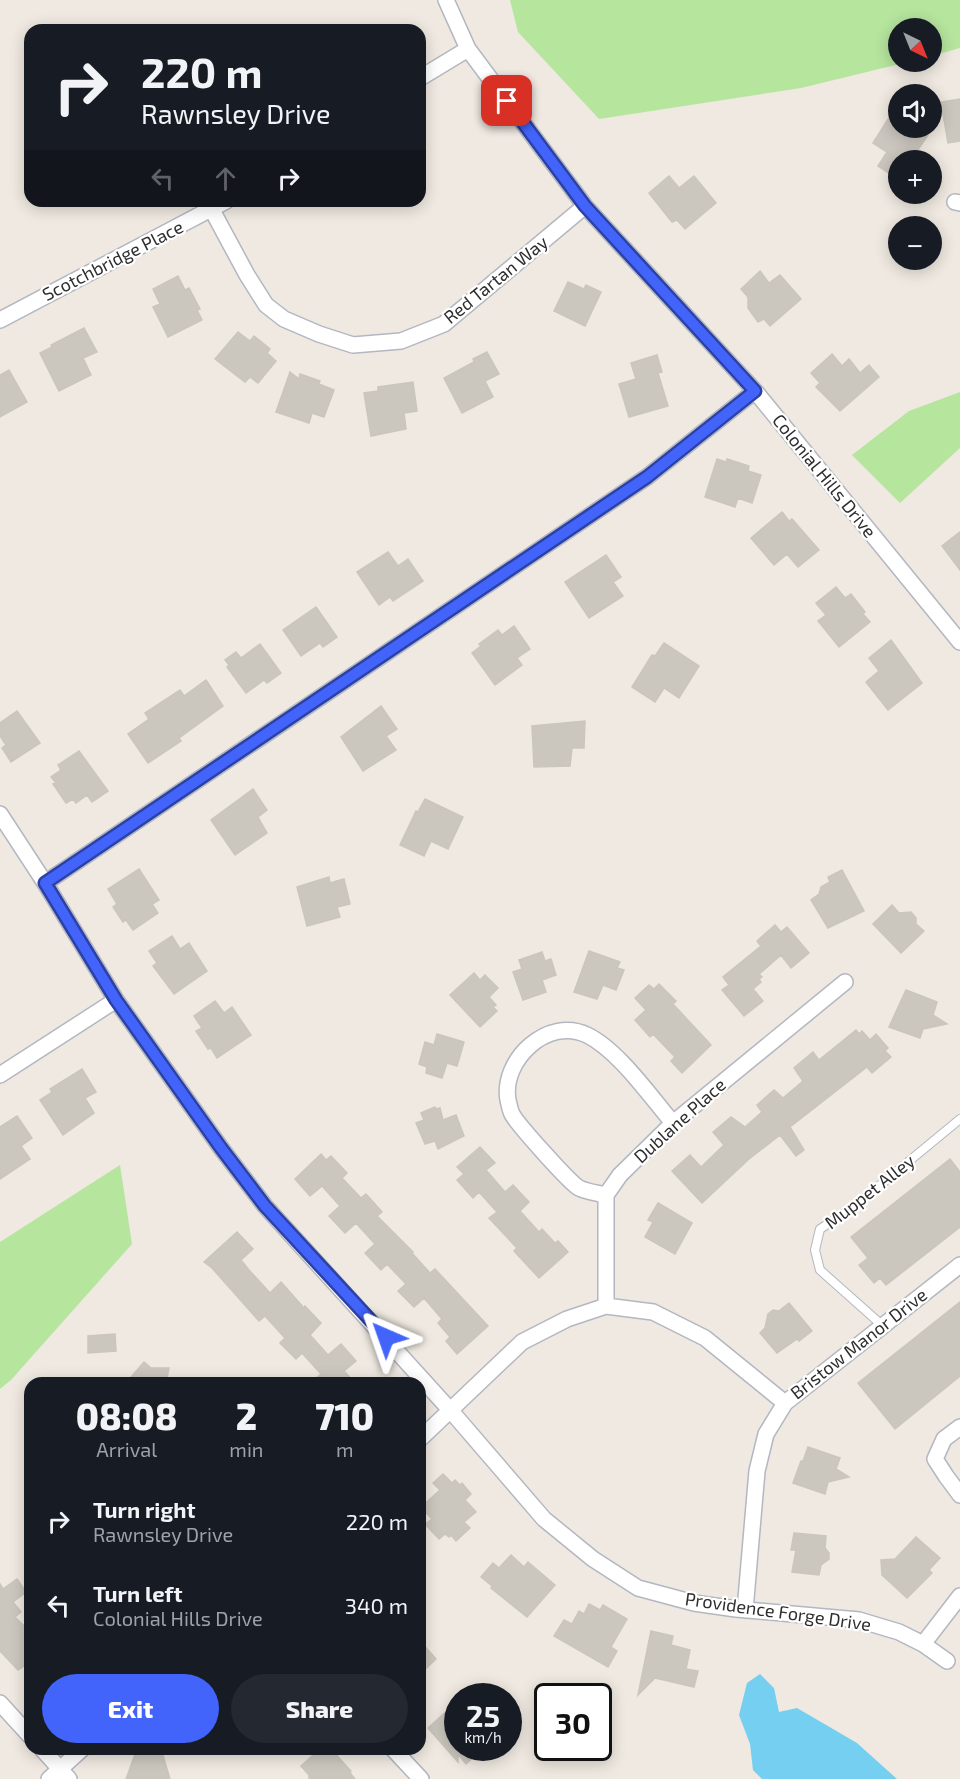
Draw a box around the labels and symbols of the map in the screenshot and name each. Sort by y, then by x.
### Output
north arrow [888,18,942,72]
pin [481,75,532,126]
street label: Scotchbridge Place [38,215,187,305]
street label: Red Tartan Way [439,230,552,328]
street label: Colonial Hills Drive [768,409,881,542]
street label: Dublane Place [629,1073,730,1167]
street label: Muppet Alley [820,1149,919,1233]
street label: Bristow Manor Drive [786,1283,931,1403]
position arrow [354,1305,418,1369]
street label: Providence Forge Drive [684,1587,873,1635]
speed limit sign: 30 [534,1683,612,1761]

